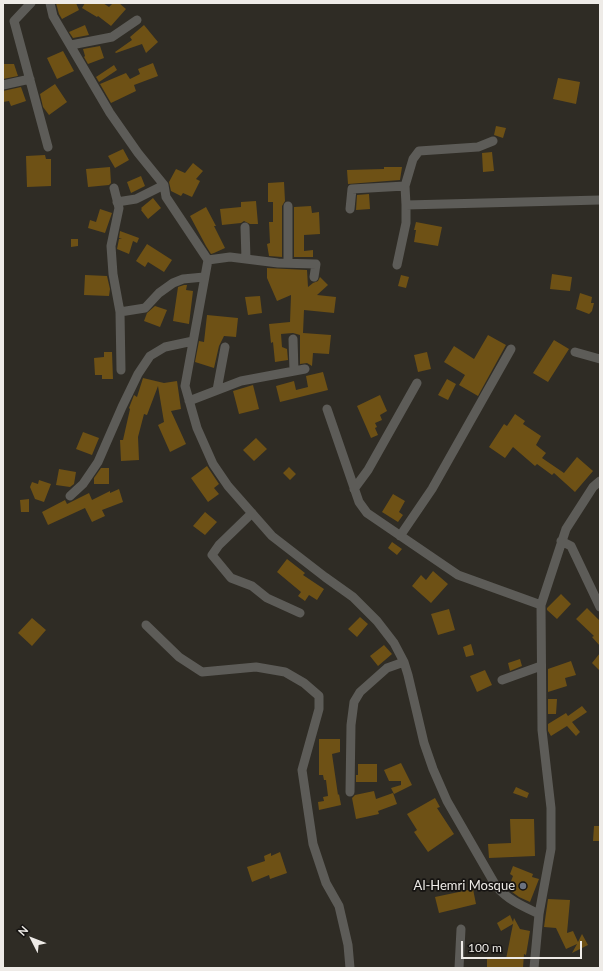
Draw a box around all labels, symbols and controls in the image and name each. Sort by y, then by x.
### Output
place label: Al-Hemri Mosque [414,878,515,894]
marker: Al-Hemri Mosque [518,881,528,891]
north arrow [12,919,52,959]
text: N [15,923,30,938]
scale bar [463,933,584,959]
text: 100 m [468,940,502,955]

